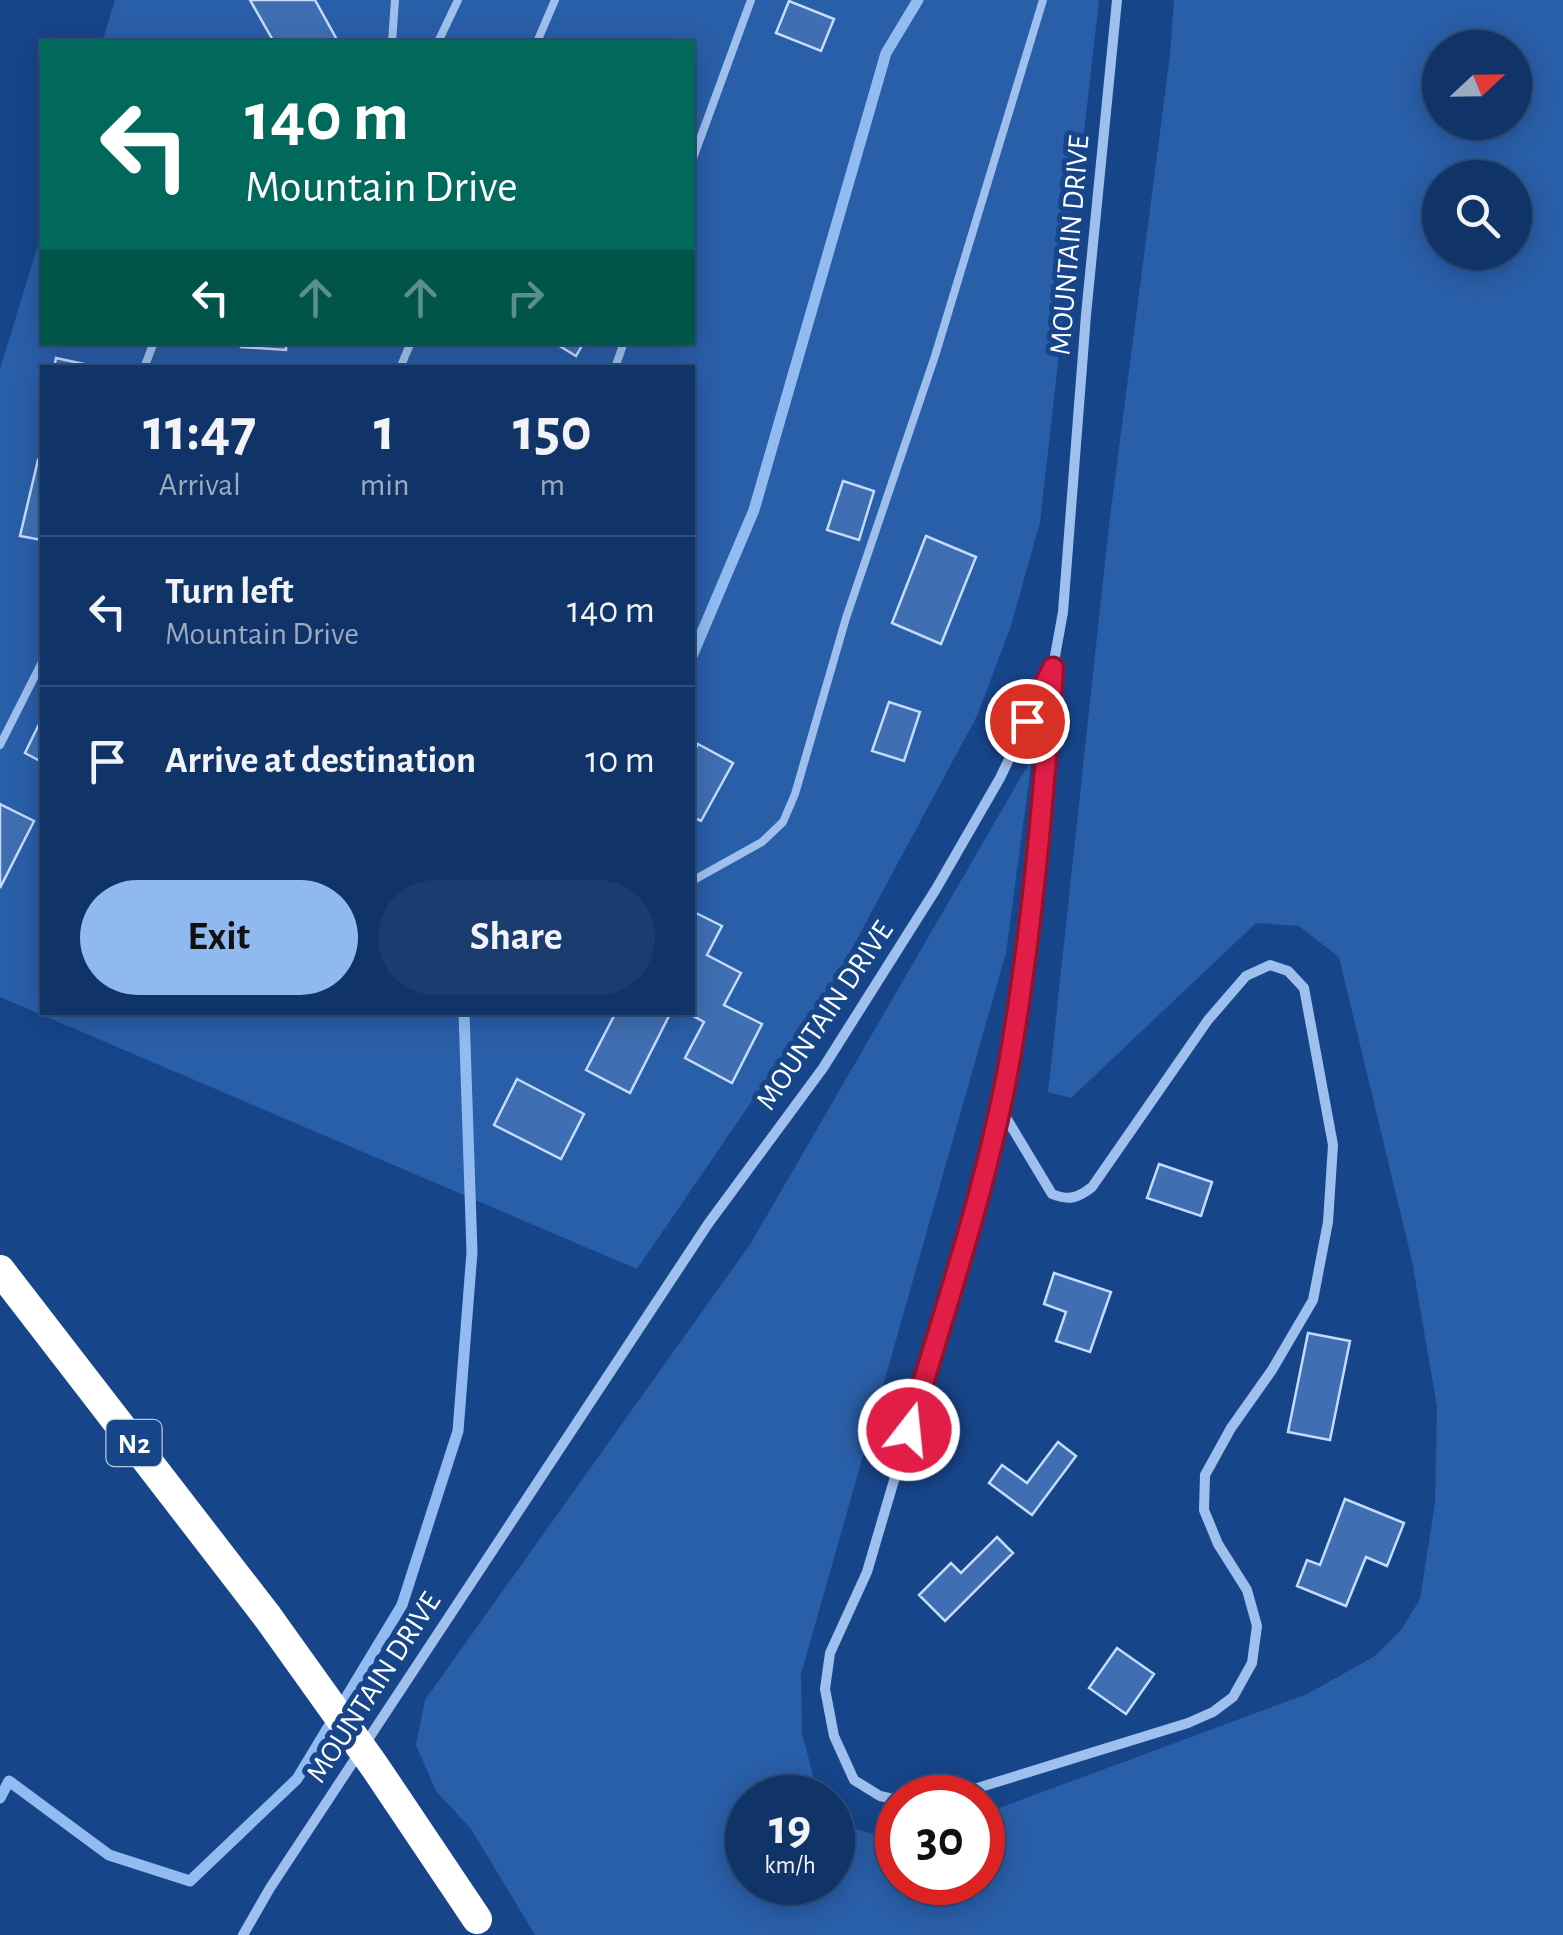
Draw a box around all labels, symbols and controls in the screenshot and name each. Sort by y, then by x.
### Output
north arrow [1422,30,1532,140]
map controls [1422,30,1532,270]
icon: left [80,80,210,210]
text: 140 m [245,83,409,153]
street label: MOUNTAIN DRIVE [1045,134,1095,356]
button: search [1422,160,1532,270]
text: Mountain Drive [245,165,518,210]
icon: left [183,270,238,325]
icon: ahead [288,270,343,325]
icon: ahead [393,270,448,325]
icon: right [498,270,553,325]
text: 11:47 [143,401,256,461]
text: 1 [374,401,395,461]
text: 150 [513,401,592,461]
text: Arrival [159,469,241,501]
text: min [360,469,410,501]
text: m [539,469,565,501]
text: Turn left [165,573,293,611]
icon: left [80,584,135,639]
text: 140 m [567,592,655,630]
text: Mountain Drive [165,618,359,650]
pin [985,679,1070,764]
icon: arrive [1000,694,1055,749]
icon: arrive [80,734,135,789]
text: Arrive at destination [165,742,476,780]
text: 10 m [585,742,655,780]
button: Exit [80,880,358,995]
button: Share [378,880,655,995]
street label: MOUNTAIN DRIVE [751,916,899,1115]
position arrow [857,1378,961,1482]
road number: N2 [106,1420,162,1466]
street label: MOUNTAIN DRIVE [301,1587,446,1788]
speed limit sign: 30 [875,1775,1005,1905]
text: 19 [769,1803,811,1853]
text: km/h [764,1853,816,1878]

